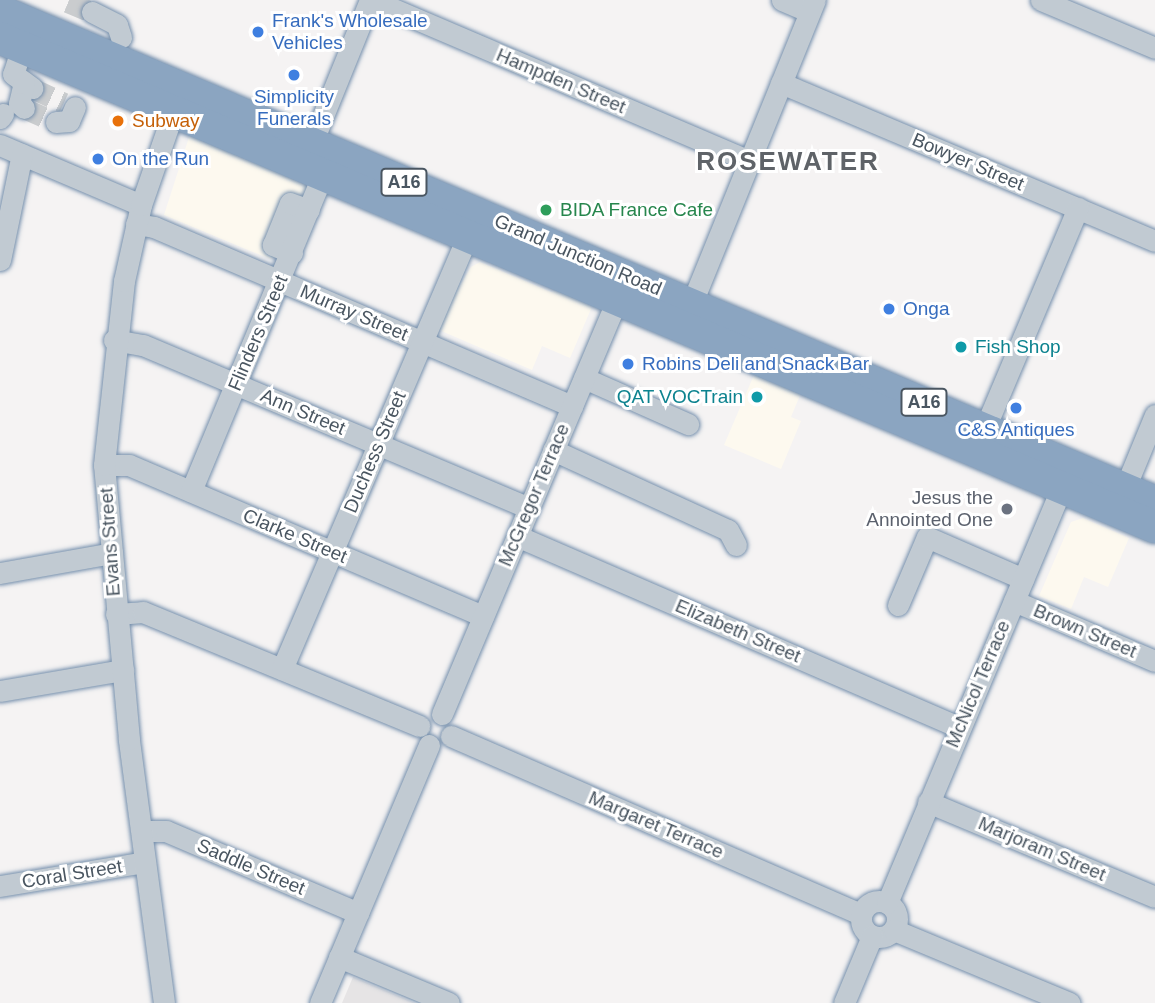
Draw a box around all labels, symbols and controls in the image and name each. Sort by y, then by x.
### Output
place label: Frank's Wholesale Vehicles [272,10,428,54]
marker: Frank's Wholesale Vehicles [250,24,266,40]
street label: Hampden Street [493,43,629,119]
marker: Simplicity Funerals [286,67,302,83]
place label: Simplicity Funerals [254,86,334,130]
place label: Subway [132,110,200,132]
marker: Subway [110,113,126,129]
street label: Bowyer Street [909,128,1027,196]
district label: ROSEWATER [697,146,879,178]
place label: On the Run [112,148,209,170]
marker: On the Run [90,151,106,167]
road number: A16 [380,168,428,196]
place label: BIDA France Cafe [560,199,714,221]
marker: BIDA France Cafe [538,202,554,218]
street label: Grand Junction Road [491,209,665,301]
street label: Flinders Street [223,272,293,394]
street label: Murray Street [297,280,411,346]
place label: Onga [903,298,949,320]
marker: Onga [881,301,897,317]
place label: Fish Shop [975,336,1061,358]
marker: Fish Shop [953,339,969,355]
place label: Robins Deli and Snack Bar [642,353,869,375]
marker: Robins Deli and Snack Bar [620,356,636,372]
street label: Ann Street [257,384,349,440]
place label: QAT VOCTrain [616,386,743,408]
street label: Duchess Street [339,388,411,516]
road number: A16 [900,388,948,416]
marker: QAT VOCTrain [749,389,765,405]
marker: C&S Antiques [1008,400,1024,416]
place label: C&S Antiques [957,419,1075,441]
street label: McGregor Terrace [494,420,574,570]
street label: Evans Street [95,487,125,597]
place label: Jesus the Annointed One [866,487,993,531]
marker: Jesus the Annointed One [999,501,1015,517]
street label: Clarke Street [240,504,350,568]
street label: Elizabeth Street [672,594,804,668]
street label: Brown Street [1030,599,1140,663]
street label: McNicol Terrace [941,617,1015,751]
street label: Margaret Terrace [585,786,727,864]
street label: Marjoram Street [975,812,1109,886]
street label: Saddle Street [194,834,308,900]
street label: Coral Street [20,855,124,893]

